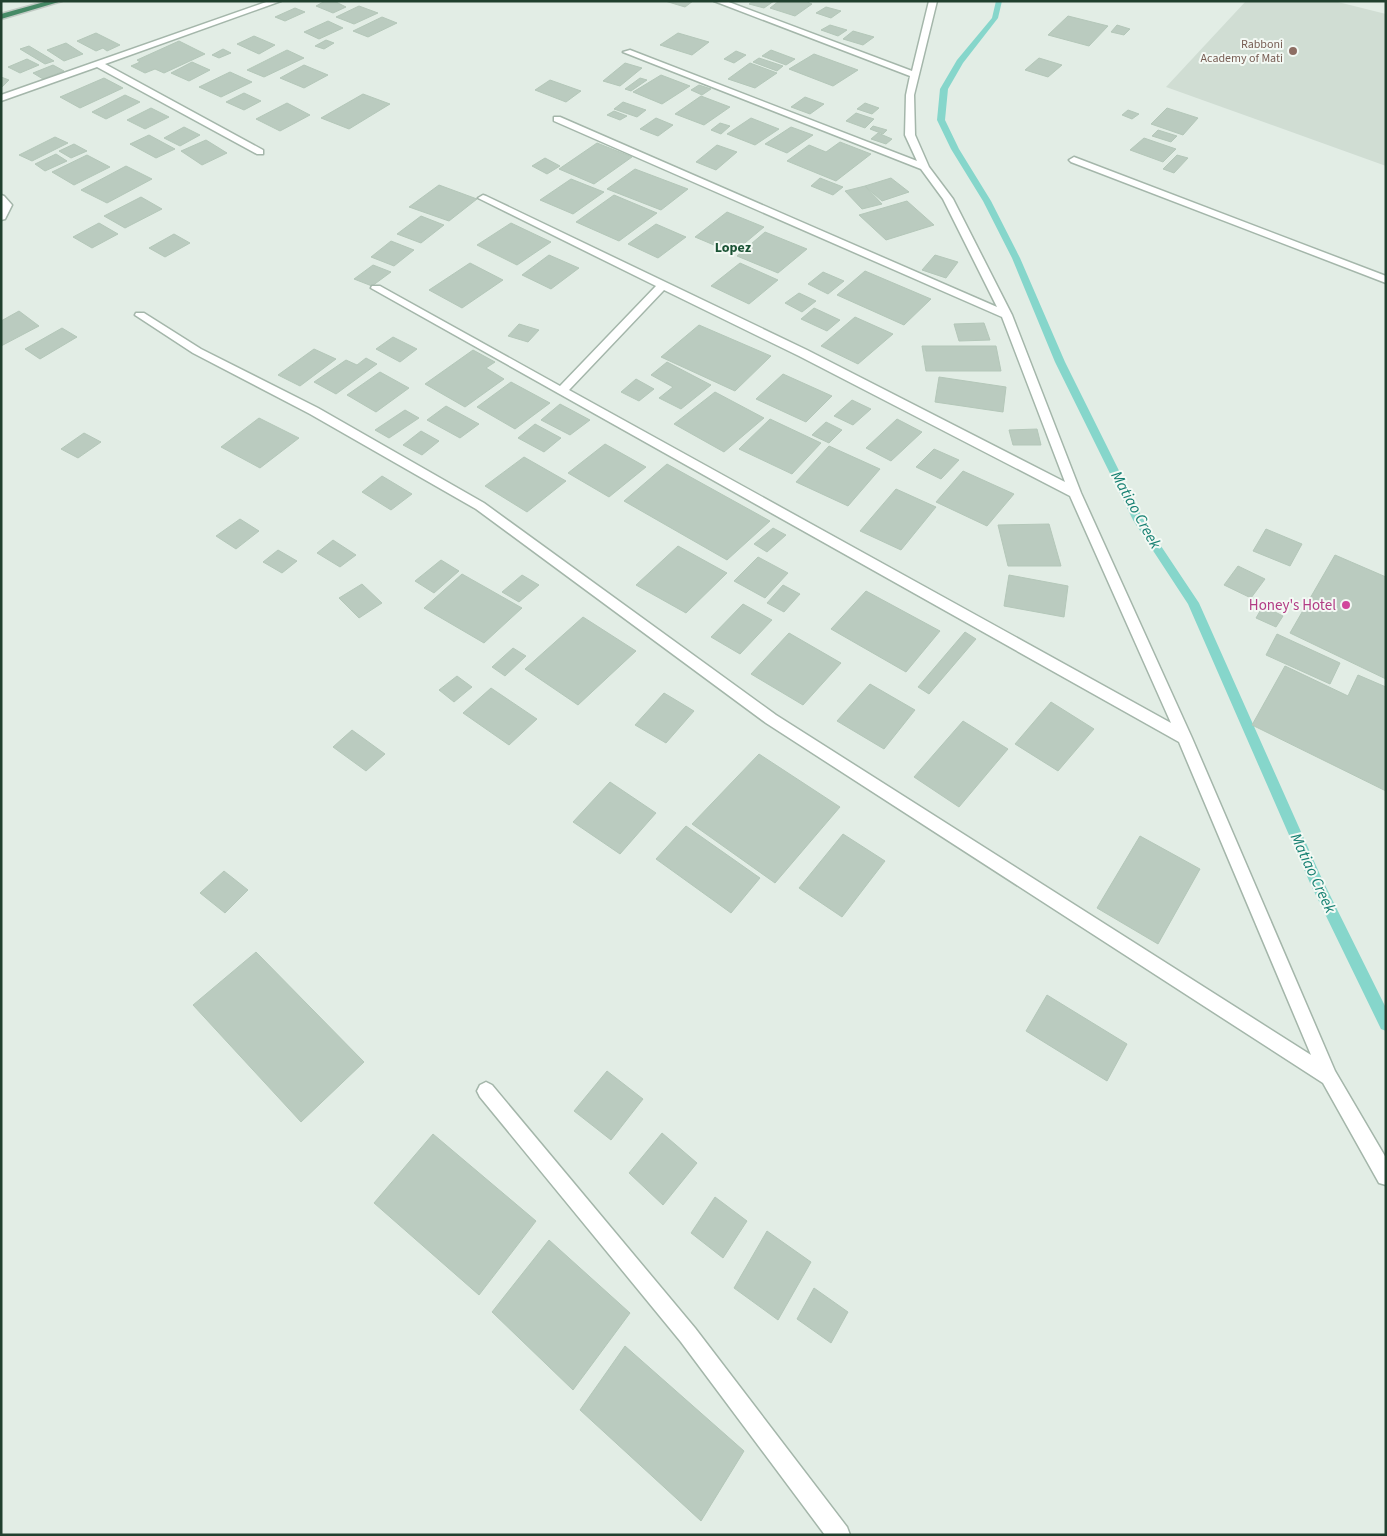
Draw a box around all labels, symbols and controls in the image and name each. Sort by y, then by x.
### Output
place label: Rabboni Academy of Mati [1201,36,1283,67]
marker: Rabboni Academy of Mati [1287,45,1299,57]
district label: Lopez [715,238,752,258]
water label: Matiao Creek [1106,467,1167,553]
place label: Honey's Hotel [1249,595,1336,616]
marker: Honey's Hotel [1340,599,1352,611]
water label: Matiao Creek [1285,829,1341,917]

